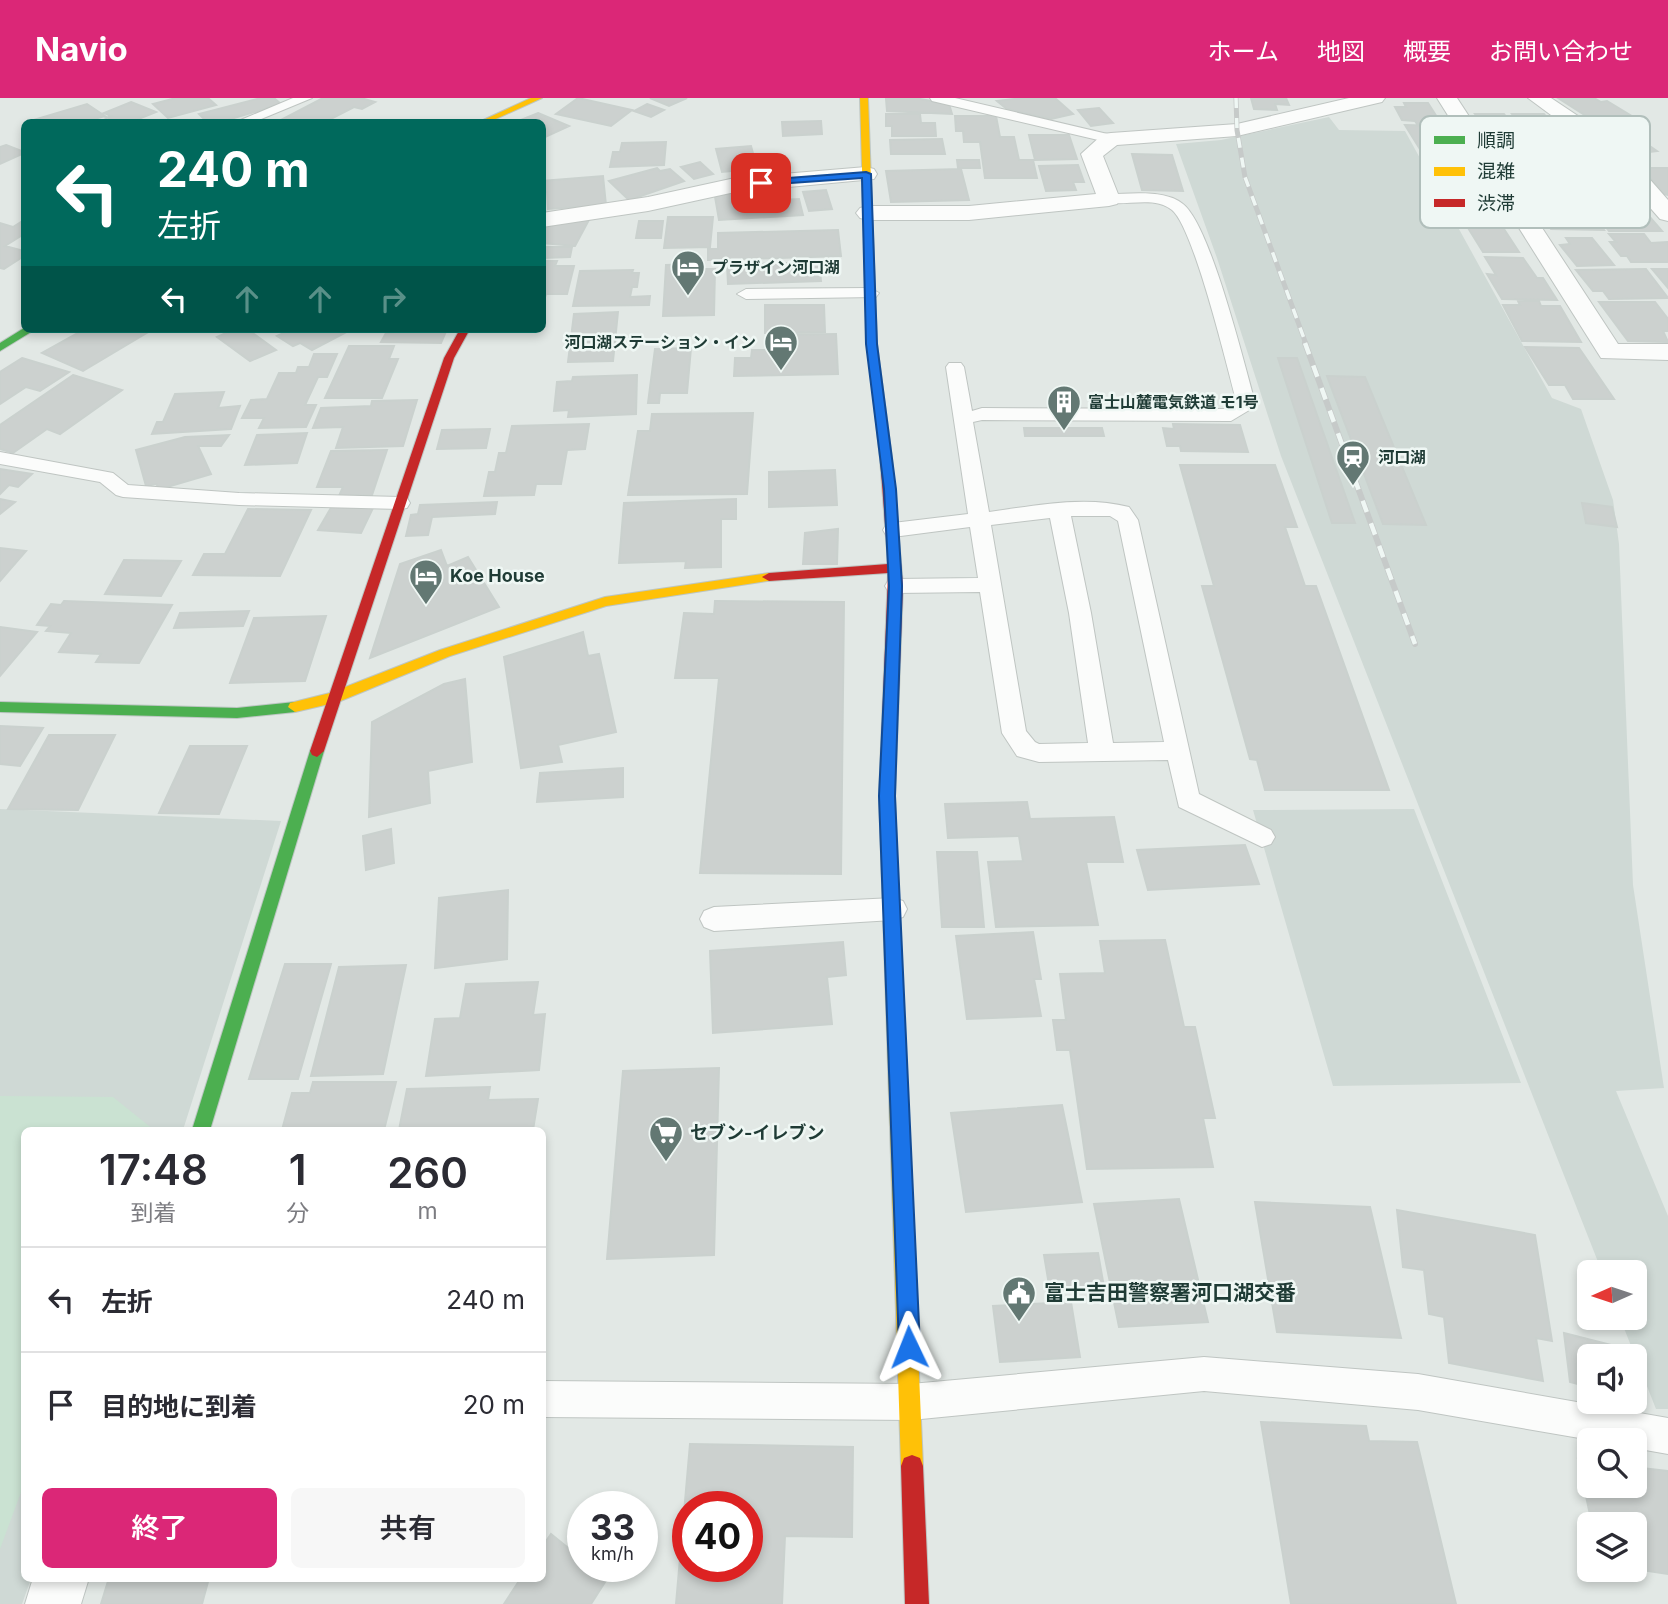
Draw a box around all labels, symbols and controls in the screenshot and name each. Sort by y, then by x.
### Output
text: Navio [35,29,128,69]
text: ホーム [1208,37,1279,66]
text: 地図 [1317,37,1365,66]
text: 概要 [1403,37,1451,66]
text: お問い合わせ [1489,37,1633,66]
legend [1420,116,1650,228]
text: 順調 [1477,129,1515,152]
text: 240 m [157,140,310,199]
icon: left [42,147,133,238]
pin [731,153,791,213]
text: 混雑 [1477,160,1515,183]
icon: arrive [742,164,780,202]
text: 渋滞 [1477,192,1515,215]
text: 左折 [157,206,221,245]
hotel icon: プラザイン河口湖 [669,248,707,297]
place label: プラザイン河口湖 [712,257,840,277]
icon: left [155,280,193,318]
icon: ahead [228,280,266,318]
icon: ahead [301,280,339,318]
icon: right [374,280,412,318]
hotel icon: 河口湖ステーション・イン [762,323,800,372]
place label: 河口湖ステーション・イン [564,332,756,352]
building icon: 富士山麓電気鉄道 モ1号 [1045,383,1083,432]
place label: 富士山麓電気鉄道 モ1号 [1088,392,1259,412]
station icon: 河口湖 [1334,438,1372,487]
place label: 河口湖 [1378,447,1426,467]
hotel icon: Koe House [407,557,445,606]
place label: Koe House [450,565,545,586]
supermarket icon: セブン-イレブン [647,1114,685,1163]
place label: セブン-イレブン [690,1122,824,1143]
text: 17:48 [99,1144,208,1195]
text: 1 [289,1144,306,1195]
text: 260 [387,1147,468,1198]
text: m [417,1197,438,1225]
text: 到着 [131,1199,177,1227]
text: 分 [286,1199,309,1227]
north arrow [1577,1260,1647,1330]
map controls [1577,1260,1647,1582]
public building icon: 富士吉田警察署河口湖交番 [1000,1274,1038,1323]
place label: 富士吉田警察署河口湖交番 [1044,1280,1296,1305]
icon: left [42,1281,80,1319]
text: 240 m [446,1284,525,1315]
text: 左折 [101,1286,153,1317]
position arrow [872,1310,946,1384]
button: sound [1577,1344,1647,1414]
icon: arrive [42,1386,80,1424]
text: 20 m [463,1389,525,1420]
text: 目的地に到着 [101,1391,257,1422]
button: search [1577,1428,1647,1498]
button: 終了 [42,1488,277,1568]
button: 共有 [291,1488,525,1568]
speed limit sign: 40 [672,1491,763,1582]
text: 33 [590,1506,635,1548]
button: layers [1577,1512,1647,1582]
text: km/h [591,1543,634,1564]

